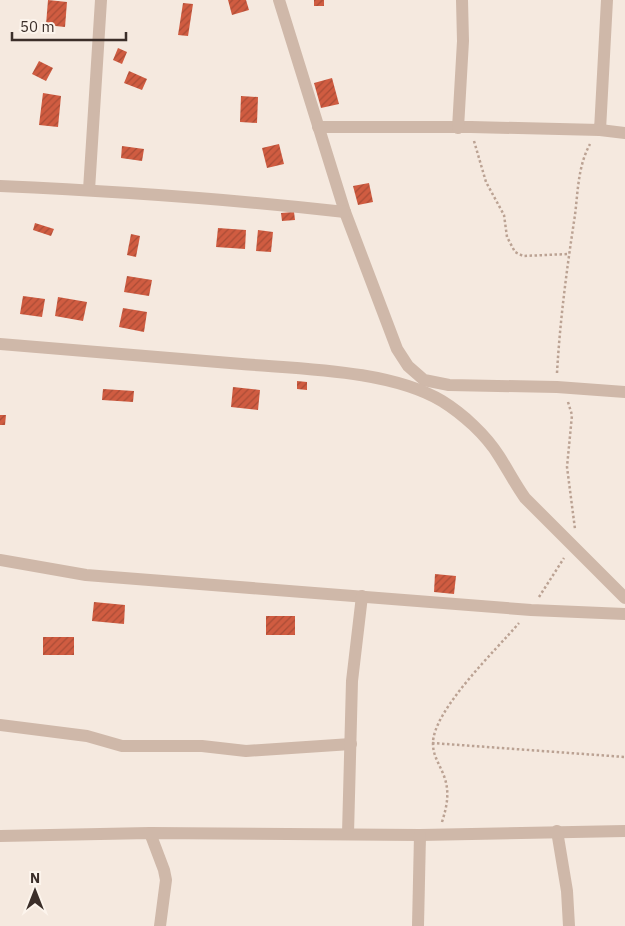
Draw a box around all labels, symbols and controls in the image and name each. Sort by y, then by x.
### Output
scale bar [12,10,126,42]
text: 50 m [20,17,55,36]
north arrow [10,866,60,916]
text: N [30,869,40,887]

